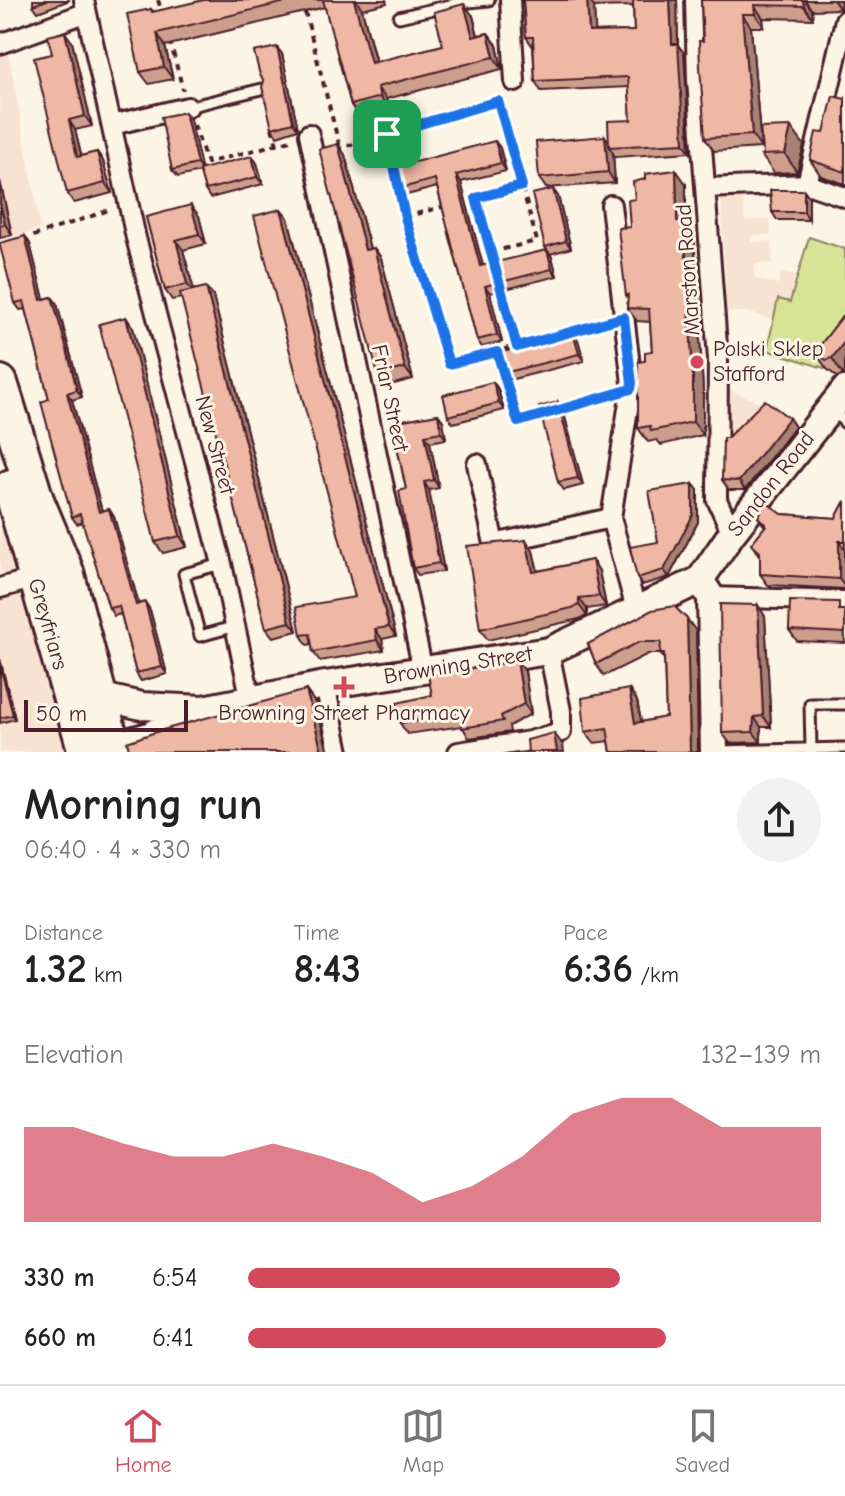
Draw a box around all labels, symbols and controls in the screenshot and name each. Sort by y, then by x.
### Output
pin [353,100,421,168]
icon: arrive [365,112,409,156]
street label: Marston Road [670,203,706,337]
place label: Polski Sklep Stafford [713,336,823,387]
street label: Friar Street [366,342,414,455]
marker: Polski Sklep Stafford [688,353,706,371]
street label: New Street [189,393,241,498]
street label: Sandon Road [722,426,820,542]
street label: Greyfriars [23,575,73,673]
street label: Browning Street [382,640,535,690]
marker: Browning Street Pharmacy [335,678,353,696]
scale bar [24,696,188,732]
place label: Browning Street Pharmacy [218,700,470,726]
text: 50 m [36,701,87,727]
button: share [737,778,821,862]
text: Morning run [24,779,263,830]
text: 06:40 · 4 × 330 m [24,835,221,865]
text: Distance [24,920,103,946]
text: Time [294,920,339,946]
text: Pace [563,920,608,946]
text: 1.32 [24,946,87,992]
text: 8:43 [294,946,361,992]
text: 6:36 [563,946,633,992]
text: km [87,962,123,988]
text: /km [633,962,679,988]
text: Elevation [24,1040,124,1070]
text: 132–139 m [701,1040,821,1070]
text: 330 m [24,1263,94,1293]
text: 6:54 [152,1263,197,1293]
text: 660 m [24,1323,96,1353]
text: 6:41 [152,1323,194,1353]
tab: Home [115,1404,172,1478]
tab: Map [401,1404,445,1478]
tab: Saved [675,1404,730,1478]

